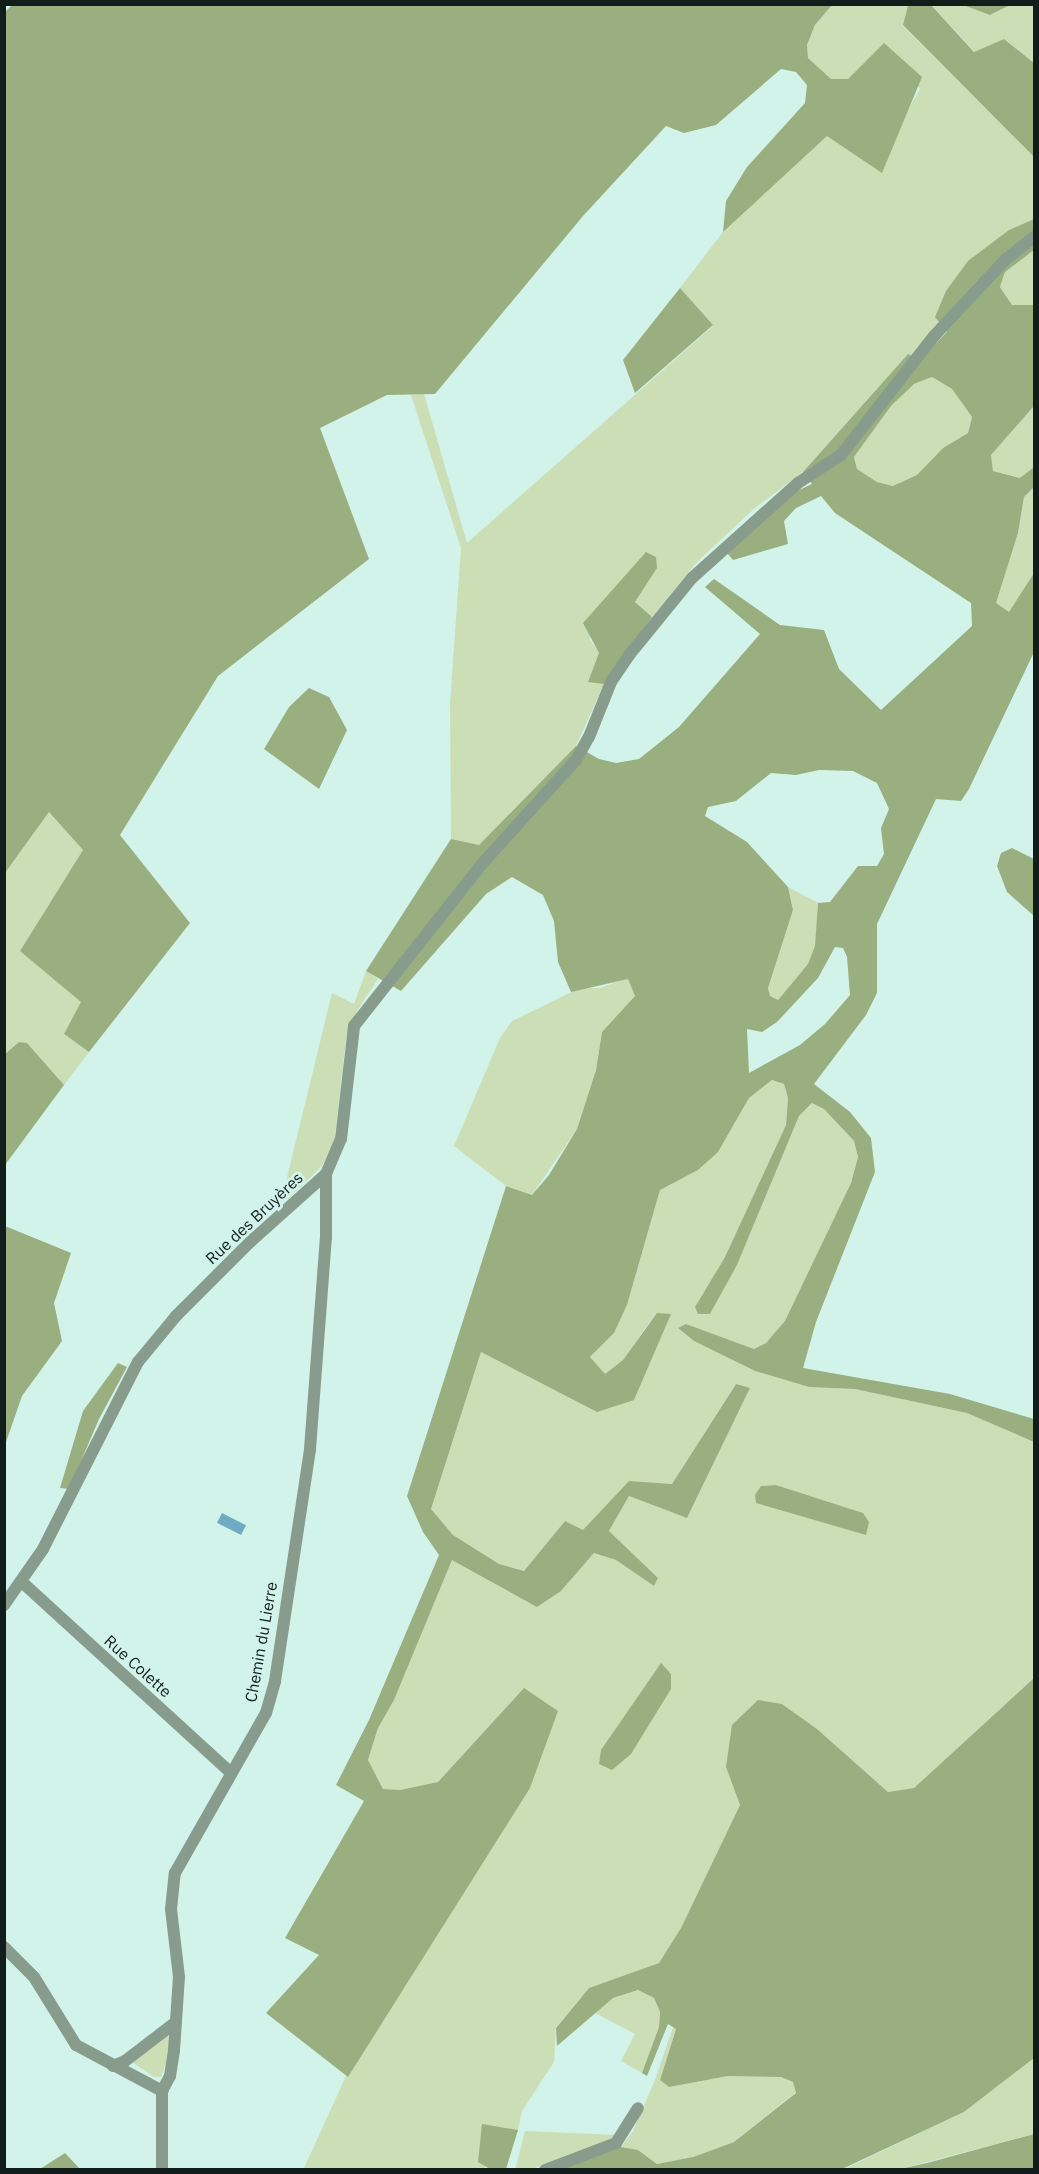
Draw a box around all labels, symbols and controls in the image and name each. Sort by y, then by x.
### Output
street label: Rue des Bruyères [201,1168,307,1268]
street label: Chemin du Lierre [241,1580,281,1704]
street label: Rue Colette [100,1631,176,1701]

